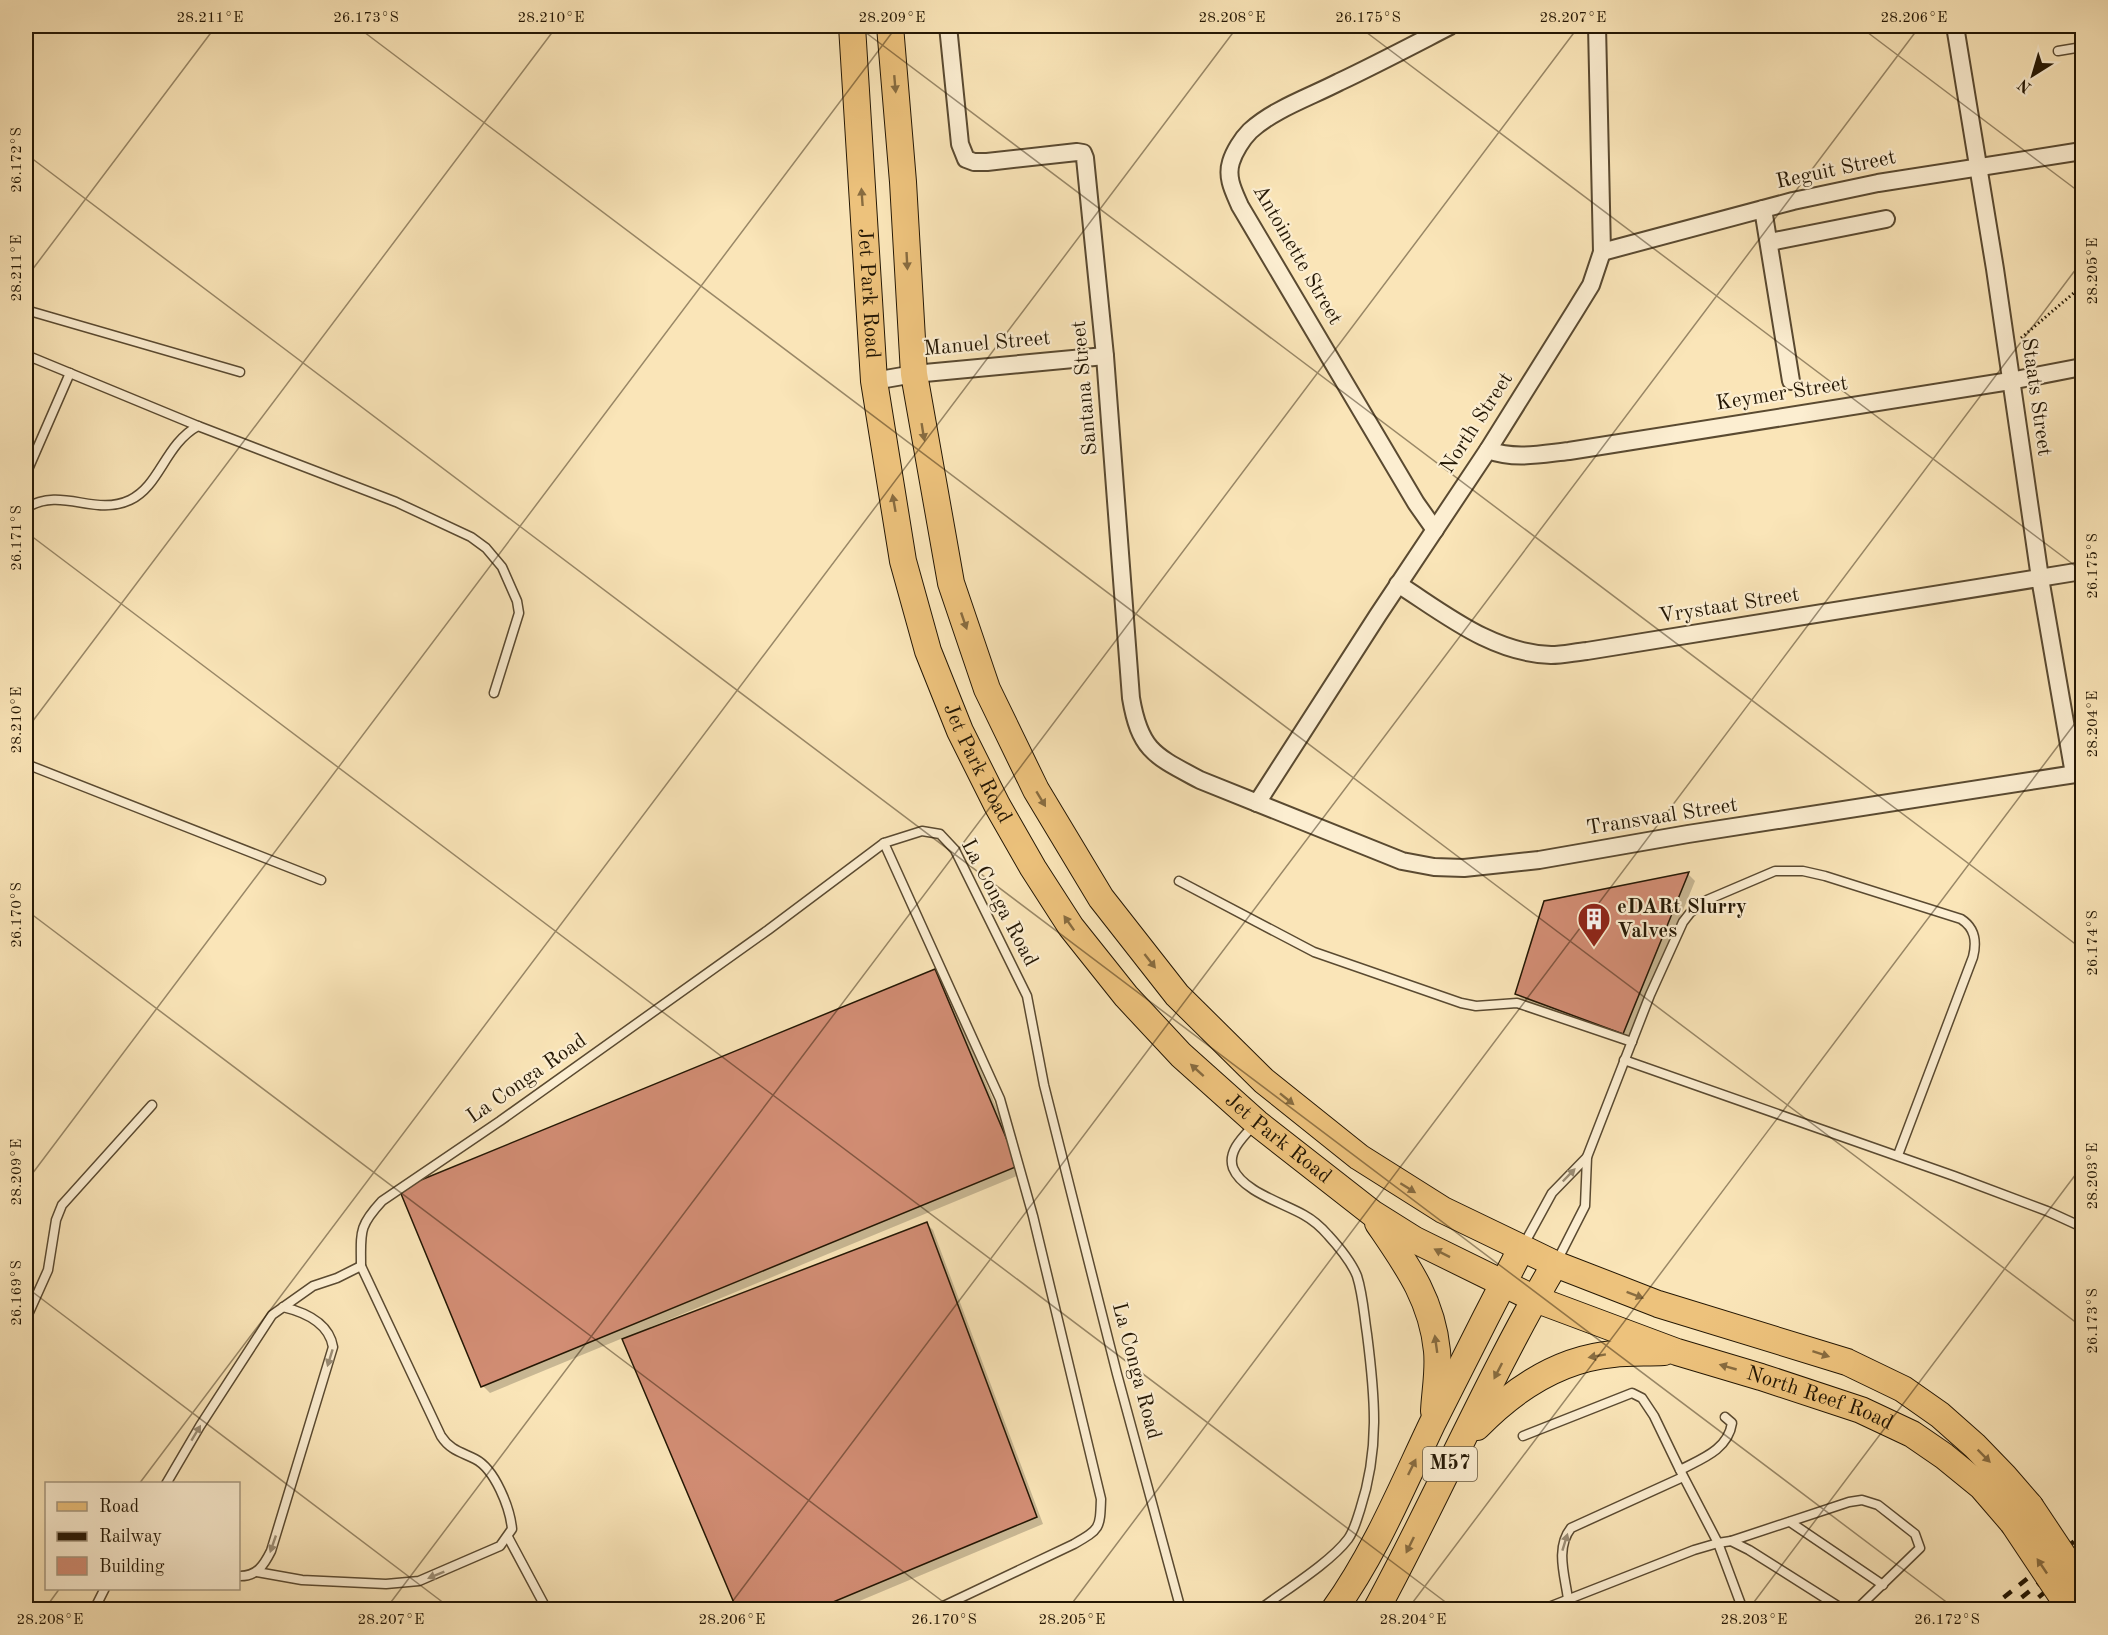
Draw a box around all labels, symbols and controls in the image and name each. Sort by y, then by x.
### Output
text: 28.211°E [177,11,243,26]
text: 26.173°S [333,11,399,26]
text: 28.210°E [518,11,584,26]
text: 28.209°E [859,11,925,26]
text: 28.208°E [1199,11,1265,26]
text: 26.175°S [1335,11,1401,26]
text: 28.207°E [1540,11,1606,26]
text: 28.206°E [1881,11,1947,26]
north arrow [2003,45,2063,105]
one-way arrow [890,74,900,93]
text: N [2015,75,2035,95]
text: 26.172°S [10,127,25,193]
street label: Reguit Street [1774,147,1898,193]
street label: Antoinette Street [1248,181,1346,329]
one-way arrow [857,188,867,207]
street label: Jet Park Road [854,228,883,359]
text: 28.211°E [10,235,25,301]
text: 28.205°E [2086,238,2101,304]
one-way arrow [903,251,912,270]
street label: Santana Street [1069,319,1101,457]
street label: Manuel Street [923,328,1051,360]
street label: Staats Street [2017,337,2055,457]
street label: North Street [1437,369,1517,477]
street label: Keymer Street [1715,373,1849,415]
one-way arrow [919,422,928,441]
one-way arrow [889,493,898,512]
text: 26.171°S [10,505,25,571]
text: 26.175°S [2086,533,2101,599]
street label: Vrystaat Street [1657,585,1801,627]
one-way arrow [960,612,969,630]
text: 28.210°E [10,687,25,753]
text: 28.204°E [2086,691,2101,757]
street label: Jet Park Road [940,700,1015,827]
one-way arrow [1036,791,1047,807]
street label: Transvaal Street [1585,795,1739,839]
street label: La Conga Road [957,836,1041,970]
text: 26.170°S [10,882,25,948]
place label: eDARt Slurry Valves [1617,897,1747,942]
building icon: eDARt Slurry Valves [1576,901,1612,948]
text: 26.174°S [2086,910,2101,976]
one-way arrow [1063,916,1075,932]
one-way arrow [1144,953,1157,969]
street label: La Conga Road [463,1030,591,1128]
one-way arrow [1190,1063,1205,1077]
street label: Jet Park Road [1221,1089,1335,1187]
one-way arrow [1279,1092,1294,1105]
text: 28.209°E [10,1139,25,1205]
text: 28.203°E [2086,1143,2101,1209]
one-way arrow [1562,1168,1576,1183]
one-way arrow [1400,1183,1416,1194]
one-way arrow [1433,1249,1450,1258]
text: 26.169°S [10,1260,25,1326]
text: 26.173°S [2086,1288,2101,1354]
one-way arrow [1626,1291,1644,1300]
street label: La Conga Road [1108,1300,1164,1442]
one-way arrow [1431,1334,1440,1353]
one-way arrow [325,1349,334,1367]
one-way arrow [1812,1350,1830,1359]
one-way arrow [1588,1352,1607,1361]
one-way arrow [1493,1362,1503,1379]
one-way arrow [1719,1362,1737,1371]
street label: North Reef Road [1744,1363,1896,1434]
one-way arrow [190,1425,201,1441]
road number: M57 [1423,1447,1477,1481]
one-way arrow [1977,1448,1991,1462]
one-way arrow [1408,1458,1417,1475]
legend [45,1482,240,1590]
text: Road [99,1498,139,1516]
text: Railway [99,1528,162,1546]
one-way arrow [1561,1533,1570,1551]
one-way arrow [268,1535,277,1553]
one-way arrow [1406,1536,1415,1553]
text: Building [99,1558,165,1576]
one-way arrow [2037,1558,2048,1574]
one-way arrow [426,1570,444,1580]
text: 28.208°E [17,1613,83,1628]
text: 28.207°E [358,1613,424,1628]
text: 28.206°E [699,1613,765,1628]
text: 26.170°S [911,1613,977,1628]
text: 28.205°E [1039,1613,1105,1628]
text: 28.204°E [1380,1613,1446,1628]
text: 28.203°E [1721,1613,1787,1628]
text: 26.172°S [1914,1613,1980,1628]

